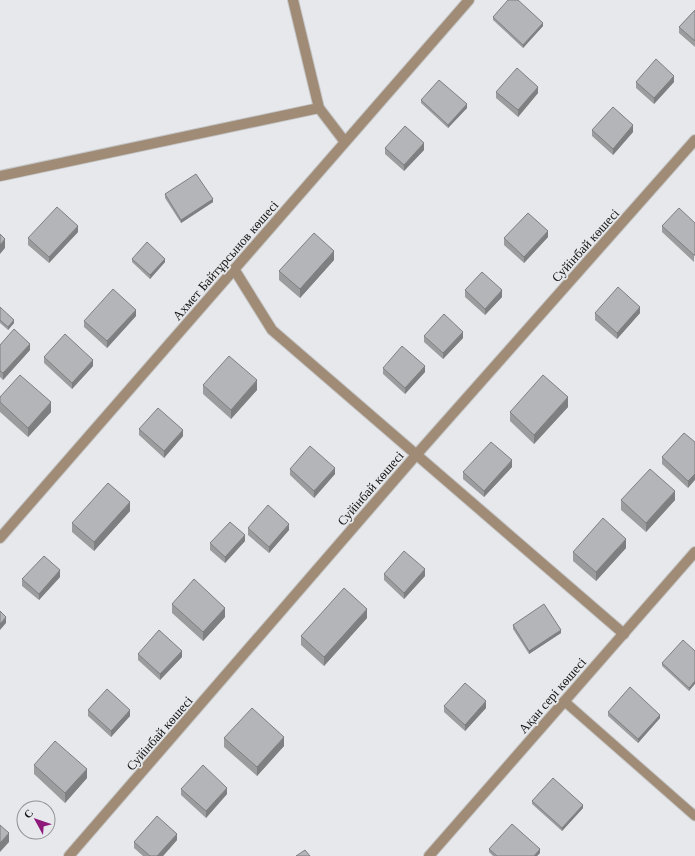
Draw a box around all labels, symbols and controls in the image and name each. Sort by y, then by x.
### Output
street label: Ахмет Байтұрсынов көшесі [169,197,282,323]
street label: Суйінбай көшесі [549,205,622,285]
street label: Суйінбай көшесі [334,448,407,528]
street label: Ақан сері көшесі [516,654,589,736]
street label: Суйінбай көшесі [123,693,196,773]
north arrow [16,800,56,840]
text: С [21,807,36,820]

